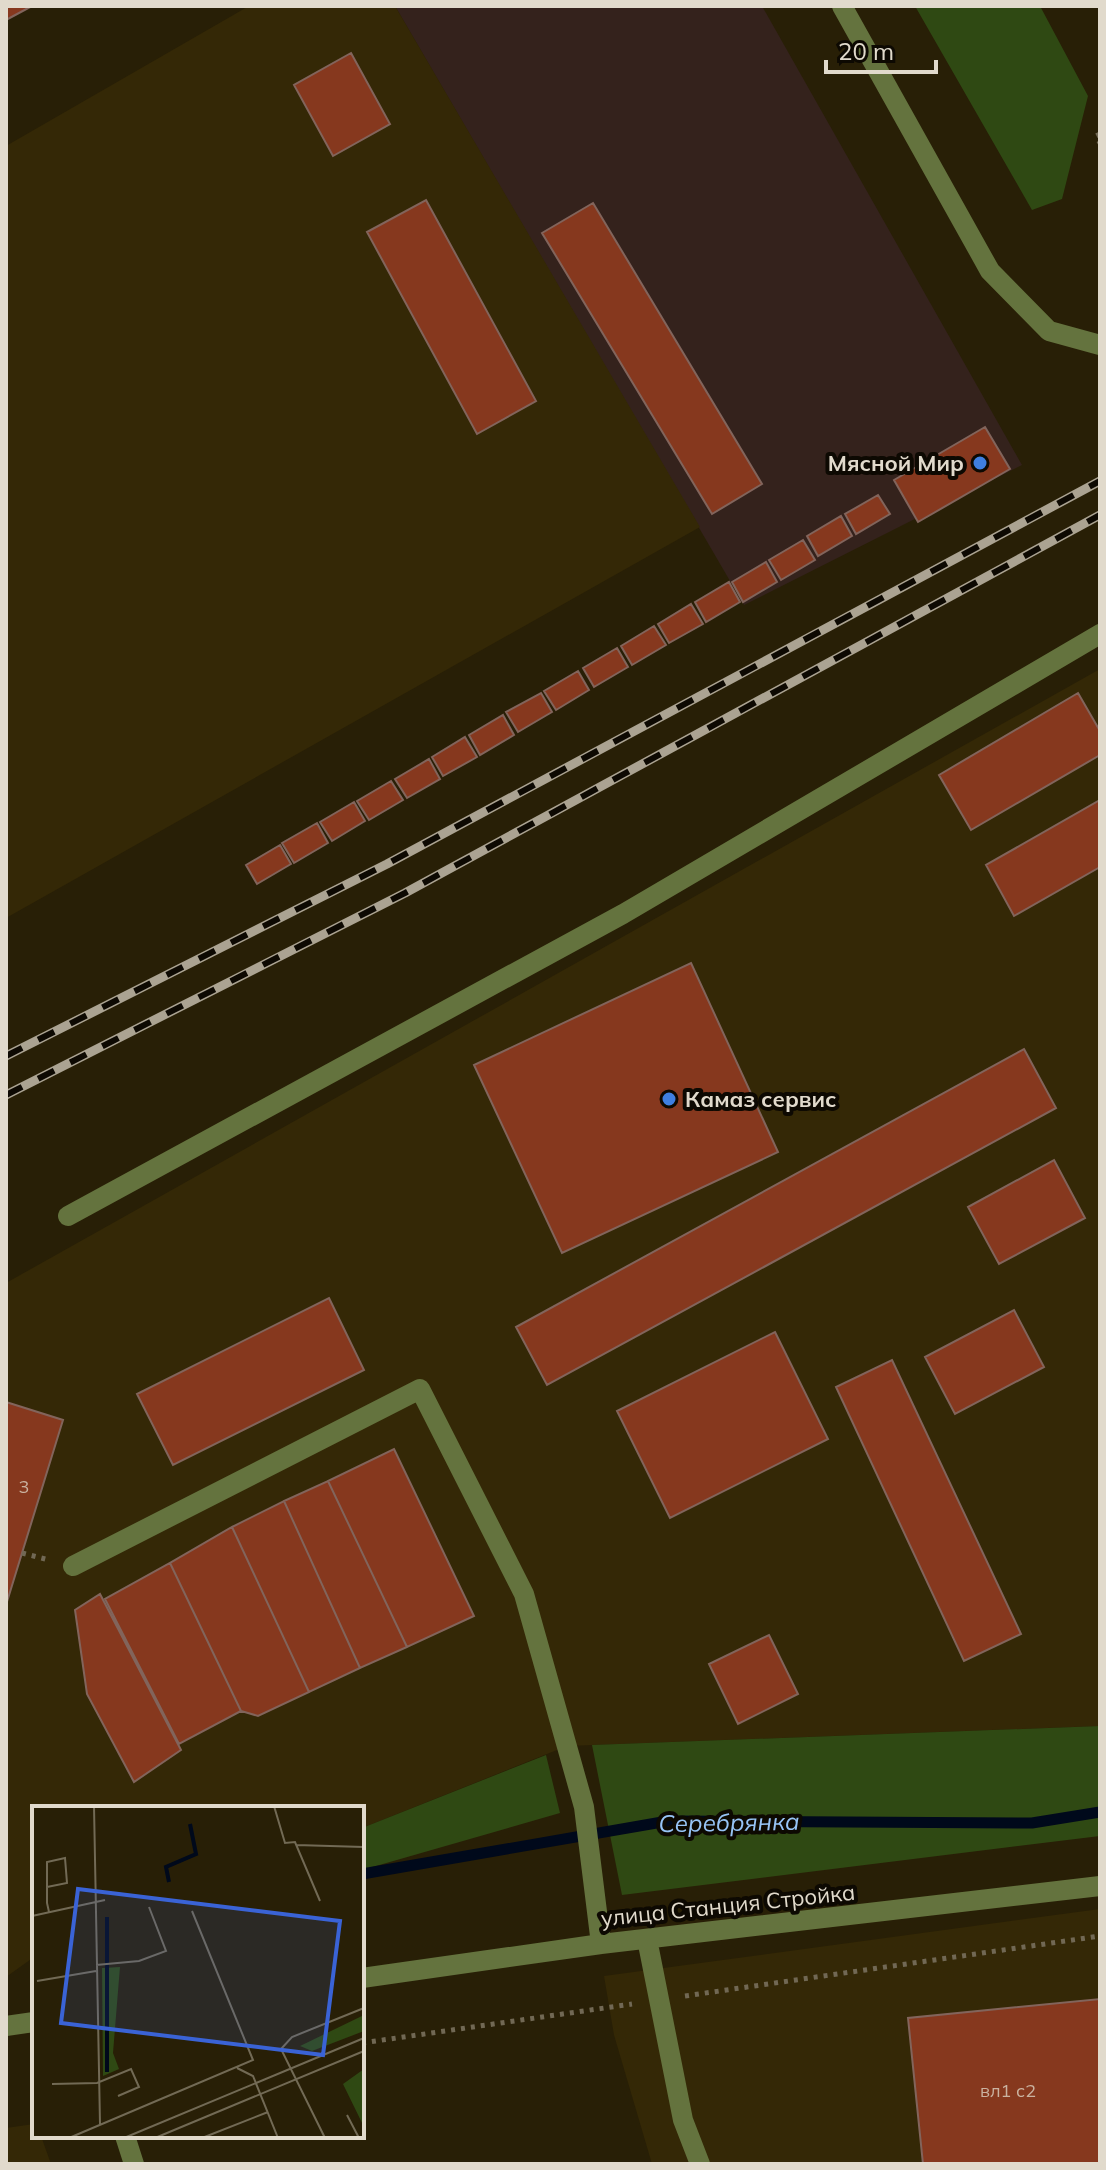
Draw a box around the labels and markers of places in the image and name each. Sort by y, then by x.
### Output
place label: Мясной Мир [828,449,964,477]
marker: Мясной Мир [971,454,989,472]
place label: Камаз сервис [685,1085,837,1113]
marker: Камаз сервис [660,1090,678,1108]

